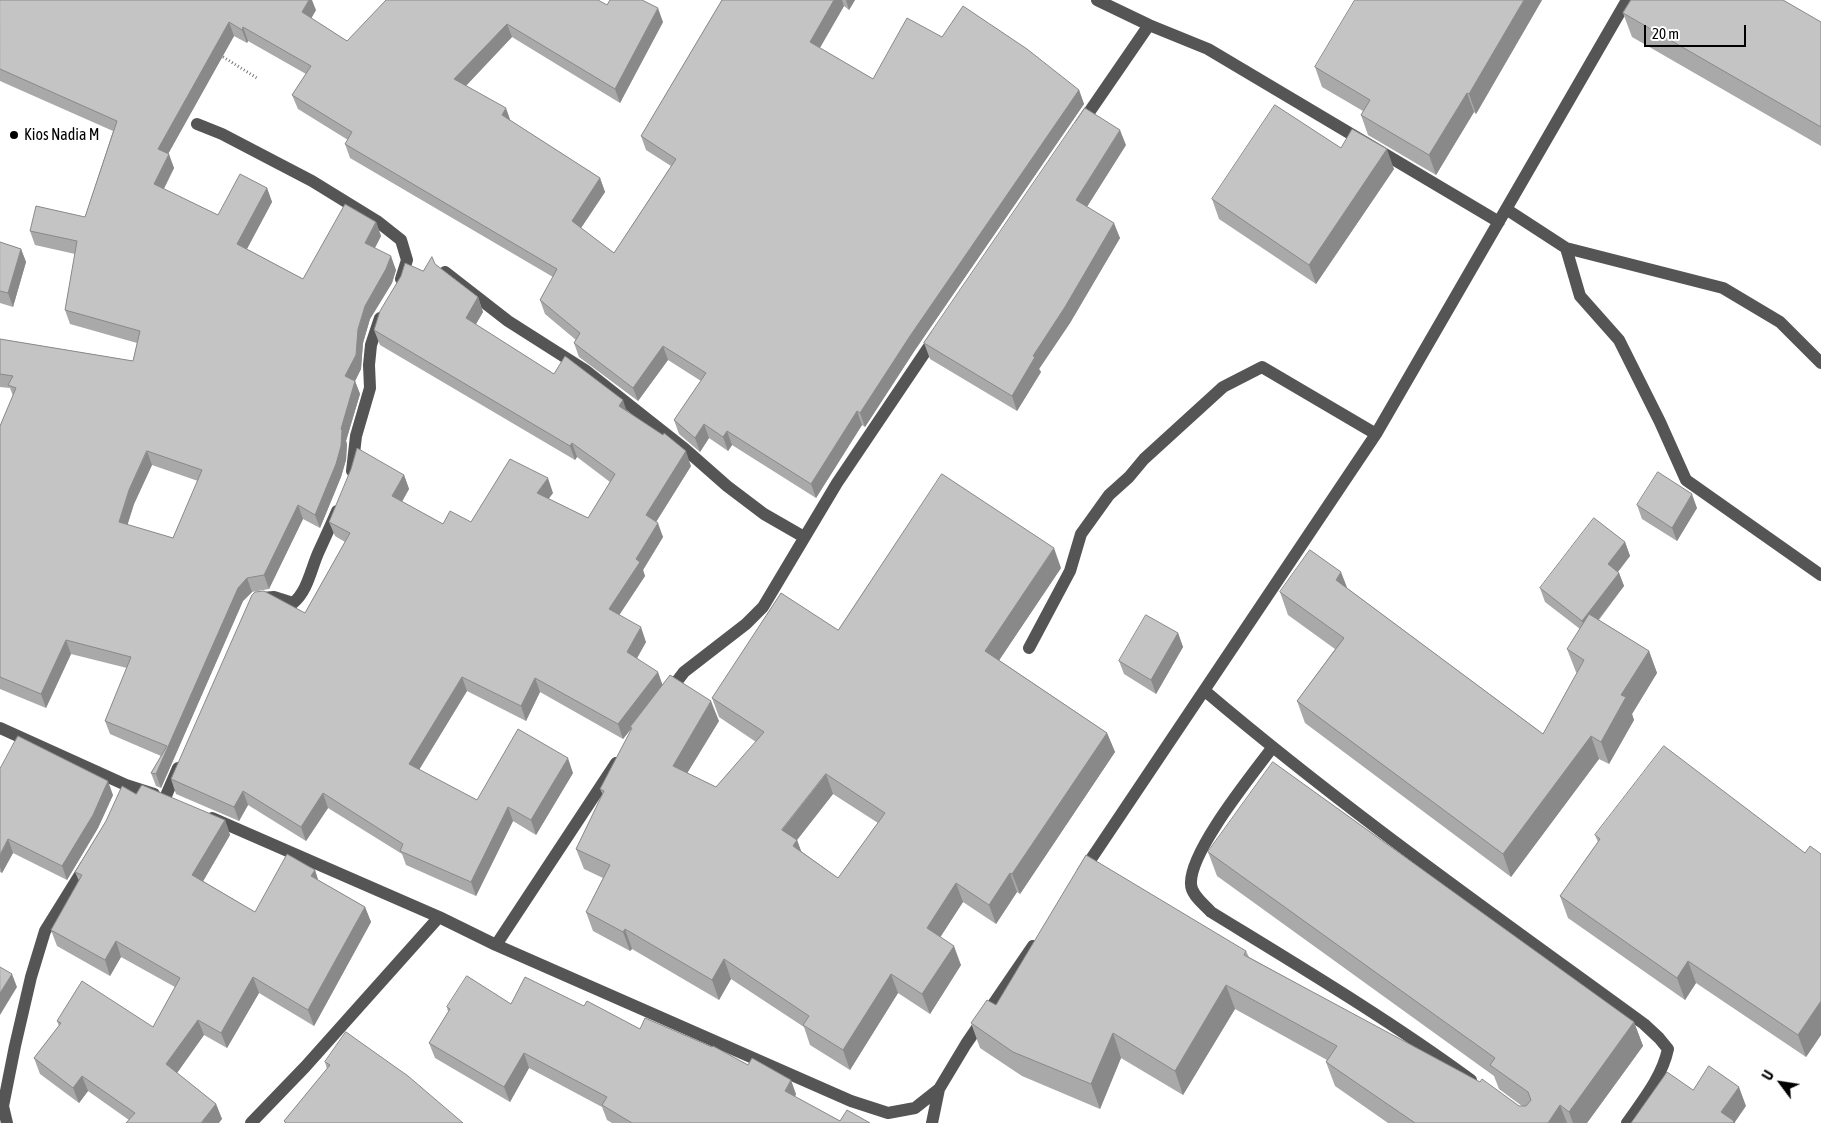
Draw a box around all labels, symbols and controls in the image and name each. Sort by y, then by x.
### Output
scale bar [1646,15,1748,47]
text: 20 m [1652,25,1679,42]
place label: Kios Nadia M [24,125,99,145]
marker: Kios Nadia M [8,129,20,141]
north arrow [1756,1058,1806,1108]
text: U [1759,1068,1777,1083]

